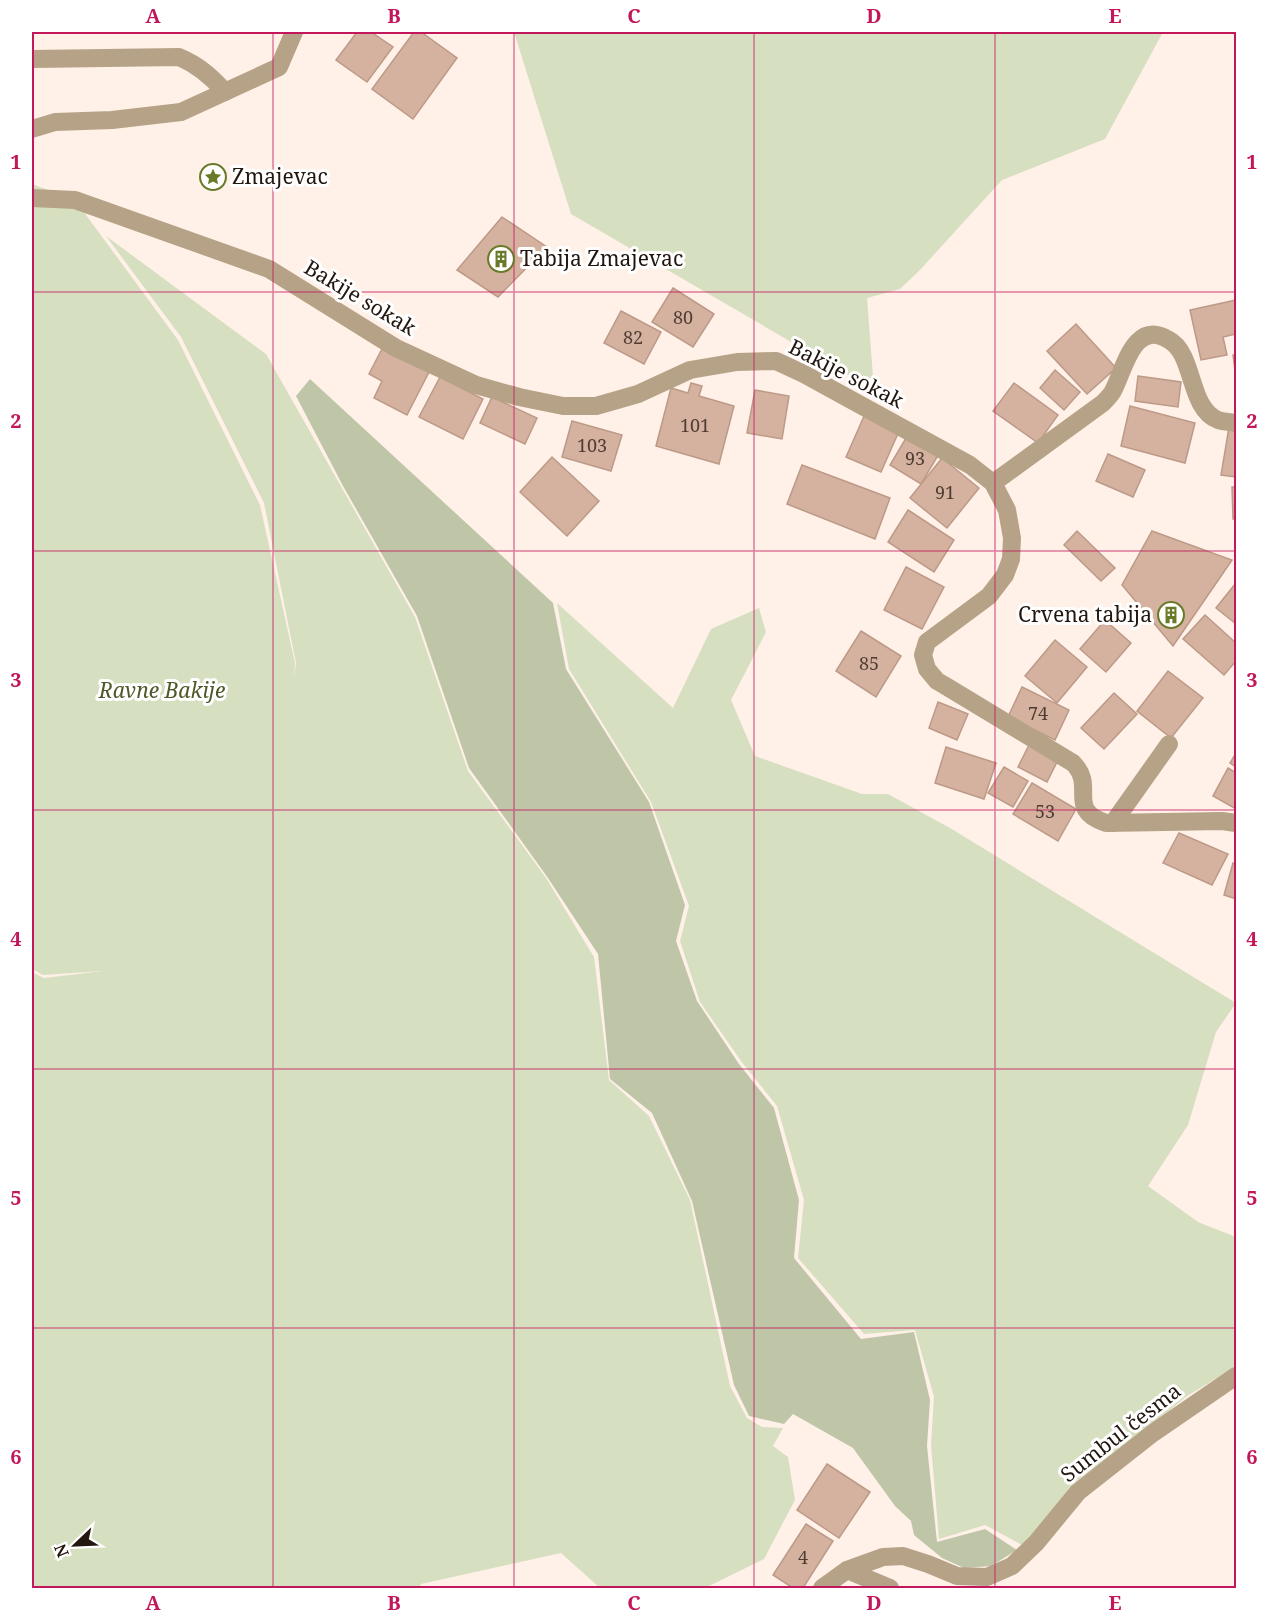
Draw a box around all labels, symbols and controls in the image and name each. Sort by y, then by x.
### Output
text: A [145,2,161,29]
text: B [387,2,401,29]
text: C [627,2,641,29]
text: D [866,2,882,29]
text: E [1108,2,1122,29]
text: 1 [10,148,22,175]
text: 1 [1246,148,1258,175]
place icon: Zmajevac [198,162,228,192]
place label: Zmajevac [232,162,328,190]
building icon: Tabija Zmajevac [486,244,516,274]
place label: Tabija Zmajevac [520,244,683,272]
street label: Bakije sokak [299,253,422,342]
house number: 80 [673,305,693,329]
house number: 82 [623,325,643,349]
street label: Bakije sokak [784,332,909,414]
text: 2 [10,407,22,434]
text: 2 [1246,407,1258,434]
house number: 101 [680,413,710,437]
house number: 103 [577,433,607,457]
house number: 93 [905,446,925,470]
house number: 91 [935,480,955,504]
place label: Crvena tabija [1018,600,1152,628]
building icon: Crvena tabija [1156,600,1186,630]
house number: 85 [859,651,879,675]
text: 3 [10,666,22,693]
text: 3 [1246,666,1258,693]
park label: Ravne Bakije [98,676,225,704]
house number: 74 [1028,701,1048,725]
house number: 53 [1035,799,1055,823]
text: 4 [10,925,22,952]
text: 4 [1246,925,1258,952]
text: 5 [10,1184,22,1211]
text: 5 [1246,1184,1258,1211]
street label: Sumbul česma [1054,1376,1186,1488]
text: 6 [10,1443,22,1470]
text: 6 [1246,1443,1258,1470]
north arrow [45,1515,105,1575]
text: N [48,1540,74,1561]
house number: 4 [798,1545,808,1569]
text: A [145,1589,161,1616]
text: B [387,1589,401,1616]
text: C [627,1589,641,1616]
text: D [866,1589,882,1616]
text: E [1108,1589,1122,1616]

